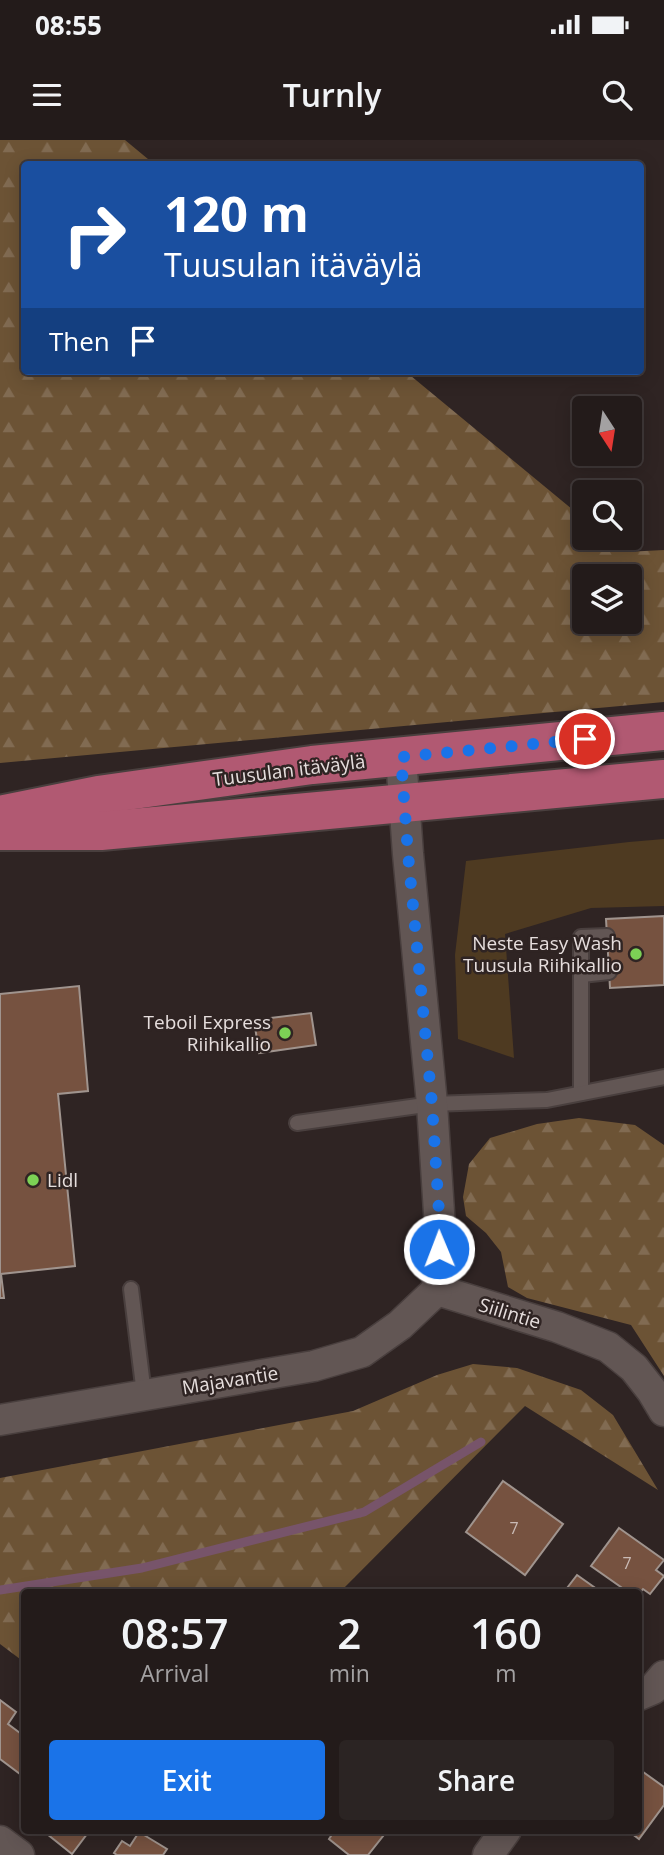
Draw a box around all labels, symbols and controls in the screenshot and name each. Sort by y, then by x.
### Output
text: 08:55 [35,7,102,43]
text: Turnly [283,73,381,116]
icon: menu [28,76,66,114]
icon: search [598,76,636,114]
text: 120 m [164,180,309,246]
icon: right [49,189,140,280]
text: Tuusulan itäväylä [164,243,422,286]
icon: arrive [124,322,162,360]
text: Then [49,323,110,359]
north arrow [572,396,642,466]
map controls [572,396,642,634]
button: search [572,480,642,550]
button: layers [572,564,642,634]
pin [555,709,615,769]
icon: arrive [566,720,604,758]
street label: Tuusulan itäväylä [211,748,367,792]
place label: Neste Easy Wash Tuusula Riihikallio [463,930,622,978]
marker: Neste Easy Wash Tuusula Riihikallio [628,946,644,962]
place label: Teboil Express Riihikallio [144,1009,271,1057]
marker: Teboil Express Riihikallio [277,1025,293,1041]
place label: Lidl [47,1167,78,1193]
marker: Lidl [25,1172,41,1188]
position arrow [402,1212,476,1286]
street label: Siilintie [476,1291,544,1335]
street label: Majavantie [180,1360,280,1400]
house number: 7 [509,1517,519,1539]
house number: 7 [622,1552,632,1574]
text: 08:57 [121,1604,229,1661]
text: 2 [337,1604,361,1661]
text: 160 [470,1604,542,1661]
text: Arrival [140,1657,209,1689]
text: min [329,1657,370,1689]
text: m [495,1657,517,1689]
button: Exit [49,1740,325,1820]
button: Share [339,1740,614,1820]

